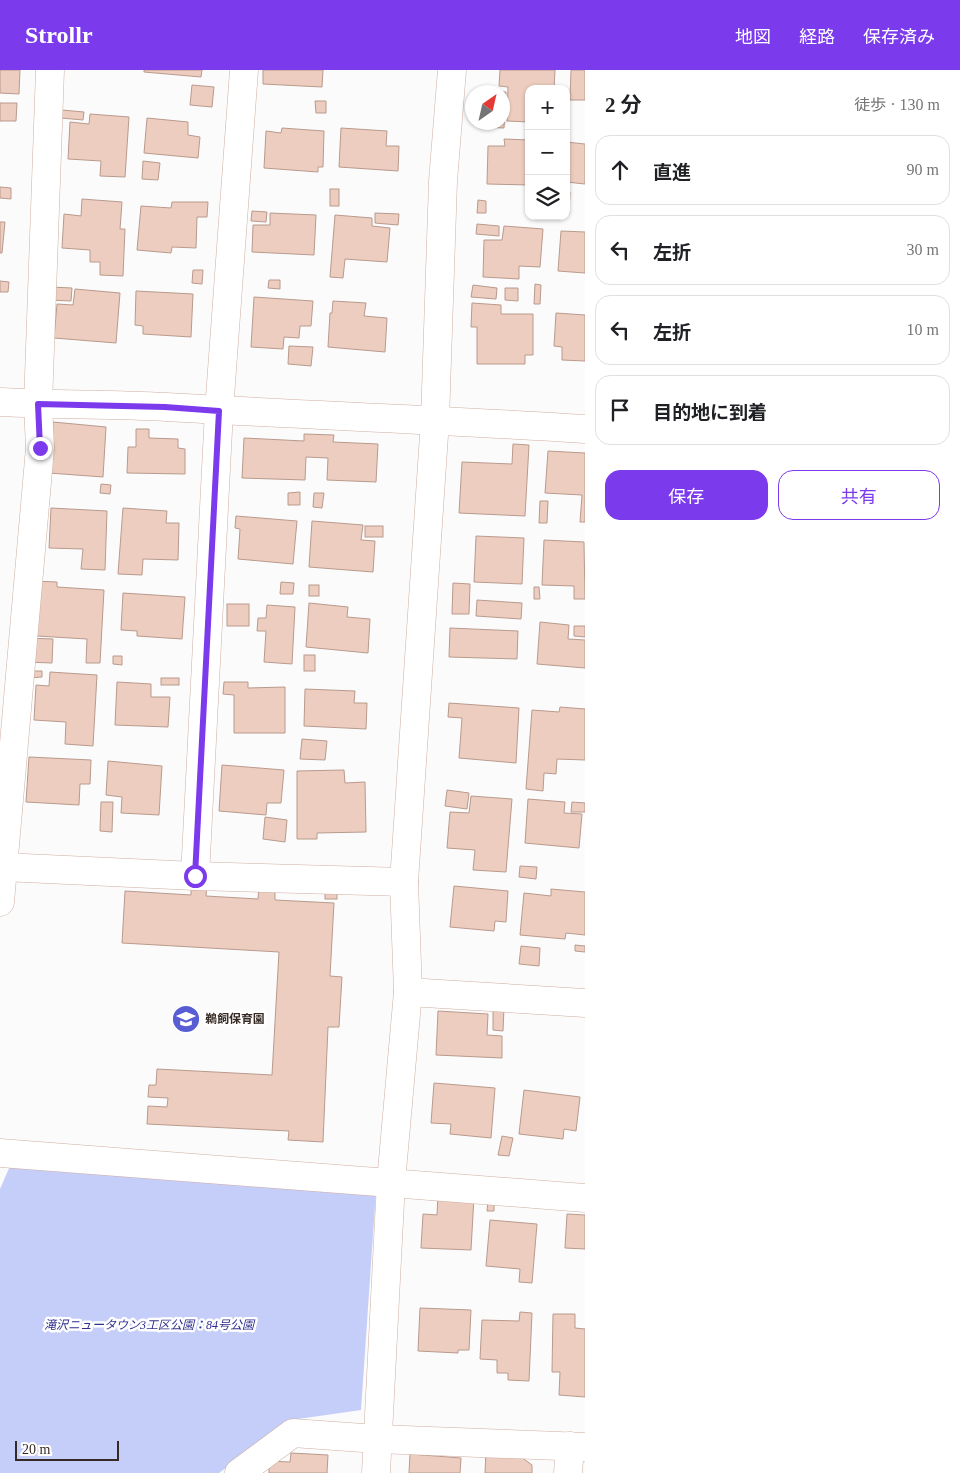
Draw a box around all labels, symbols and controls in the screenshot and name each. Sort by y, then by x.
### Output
text: Strollr [25,22,93,48]
text: 地図 [735,27,771,47]
text: 経路 [799,27,835,47]
text: 保存済み [863,27,935,47]
north arrow [465,85,510,130]
map controls [525,85,570,220]
button: + [525,85,570,130]
text: 2 分 [605,93,642,117]
text: 徒歩 · 130 m [854,96,940,113]
button: − [525,130,570,175]
icon: ahead [606,156,634,184]
text: 90 m [907,161,939,178]
text: 直進 [653,162,691,183]
button: layers [525,175,570,220]
icon: left [606,236,634,264]
text: 30 m [907,241,939,258]
text: 左折 [653,242,691,263]
icon: left [606,316,634,344]
text: 10 m [907,321,939,338]
text: 左折 [653,322,691,343]
icon: arrive [606,396,634,424]
text: 目的地に到着 [653,402,767,423]
route end [29,437,52,460]
button: 保存 [605,470,768,520]
button: 共有 [778,470,940,520]
route start [184,865,207,888]
school or university icon: 鵜飼保育園 [171,1004,201,1034]
place label: 鵜飼保育園 [205,1012,265,1026]
park label: 滝沢ニュータウン3工区公園：84号公園 [44,1318,256,1332]
scale bar [15,1438,119,1461]
text: 20 m [22,1442,50,1457]

